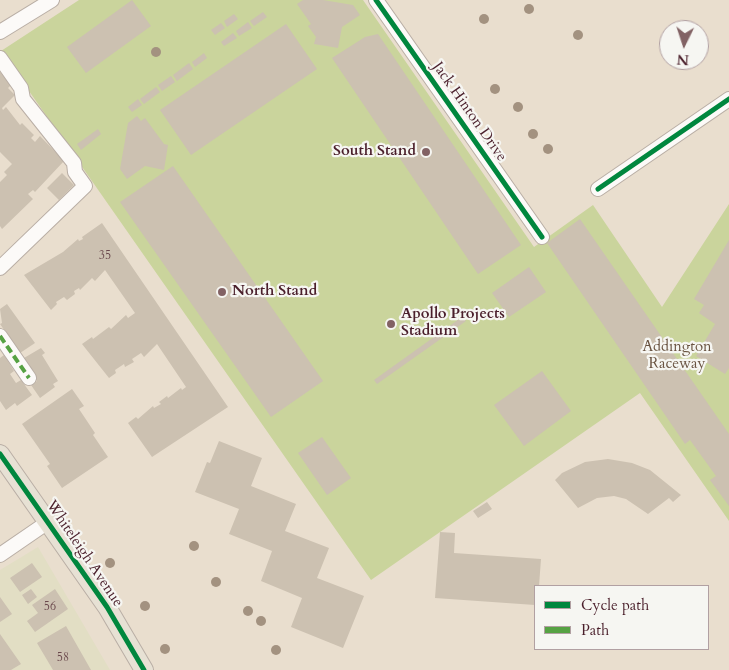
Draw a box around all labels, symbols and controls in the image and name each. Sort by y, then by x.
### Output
north arrow [659,20,709,70]
text: N [676,50,690,69]
street label: Jack Hinton Drive [428,59,510,165]
place label: South Stand [333,143,416,161]
marker: South Stand [420,146,432,158]
house number: 35 [99,249,111,263]
place label: North Stand [232,283,317,301]
marker: North Stand [216,286,228,298]
place label: Apollo Projects Stadium [401,306,505,341]
marker: Apollo Projects Stadium [385,318,397,330]
park label: Addington Raceway [642,339,712,374]
street label: Whiteleigh Avenue [42,497,126,611]
legend [534,585,709,650]
text: Cycle path [581,595,649,615]
house number: 56 [44,600,56,614]
text: Path [581,620,609,640]
house number: 58 [57,651,69,665]

